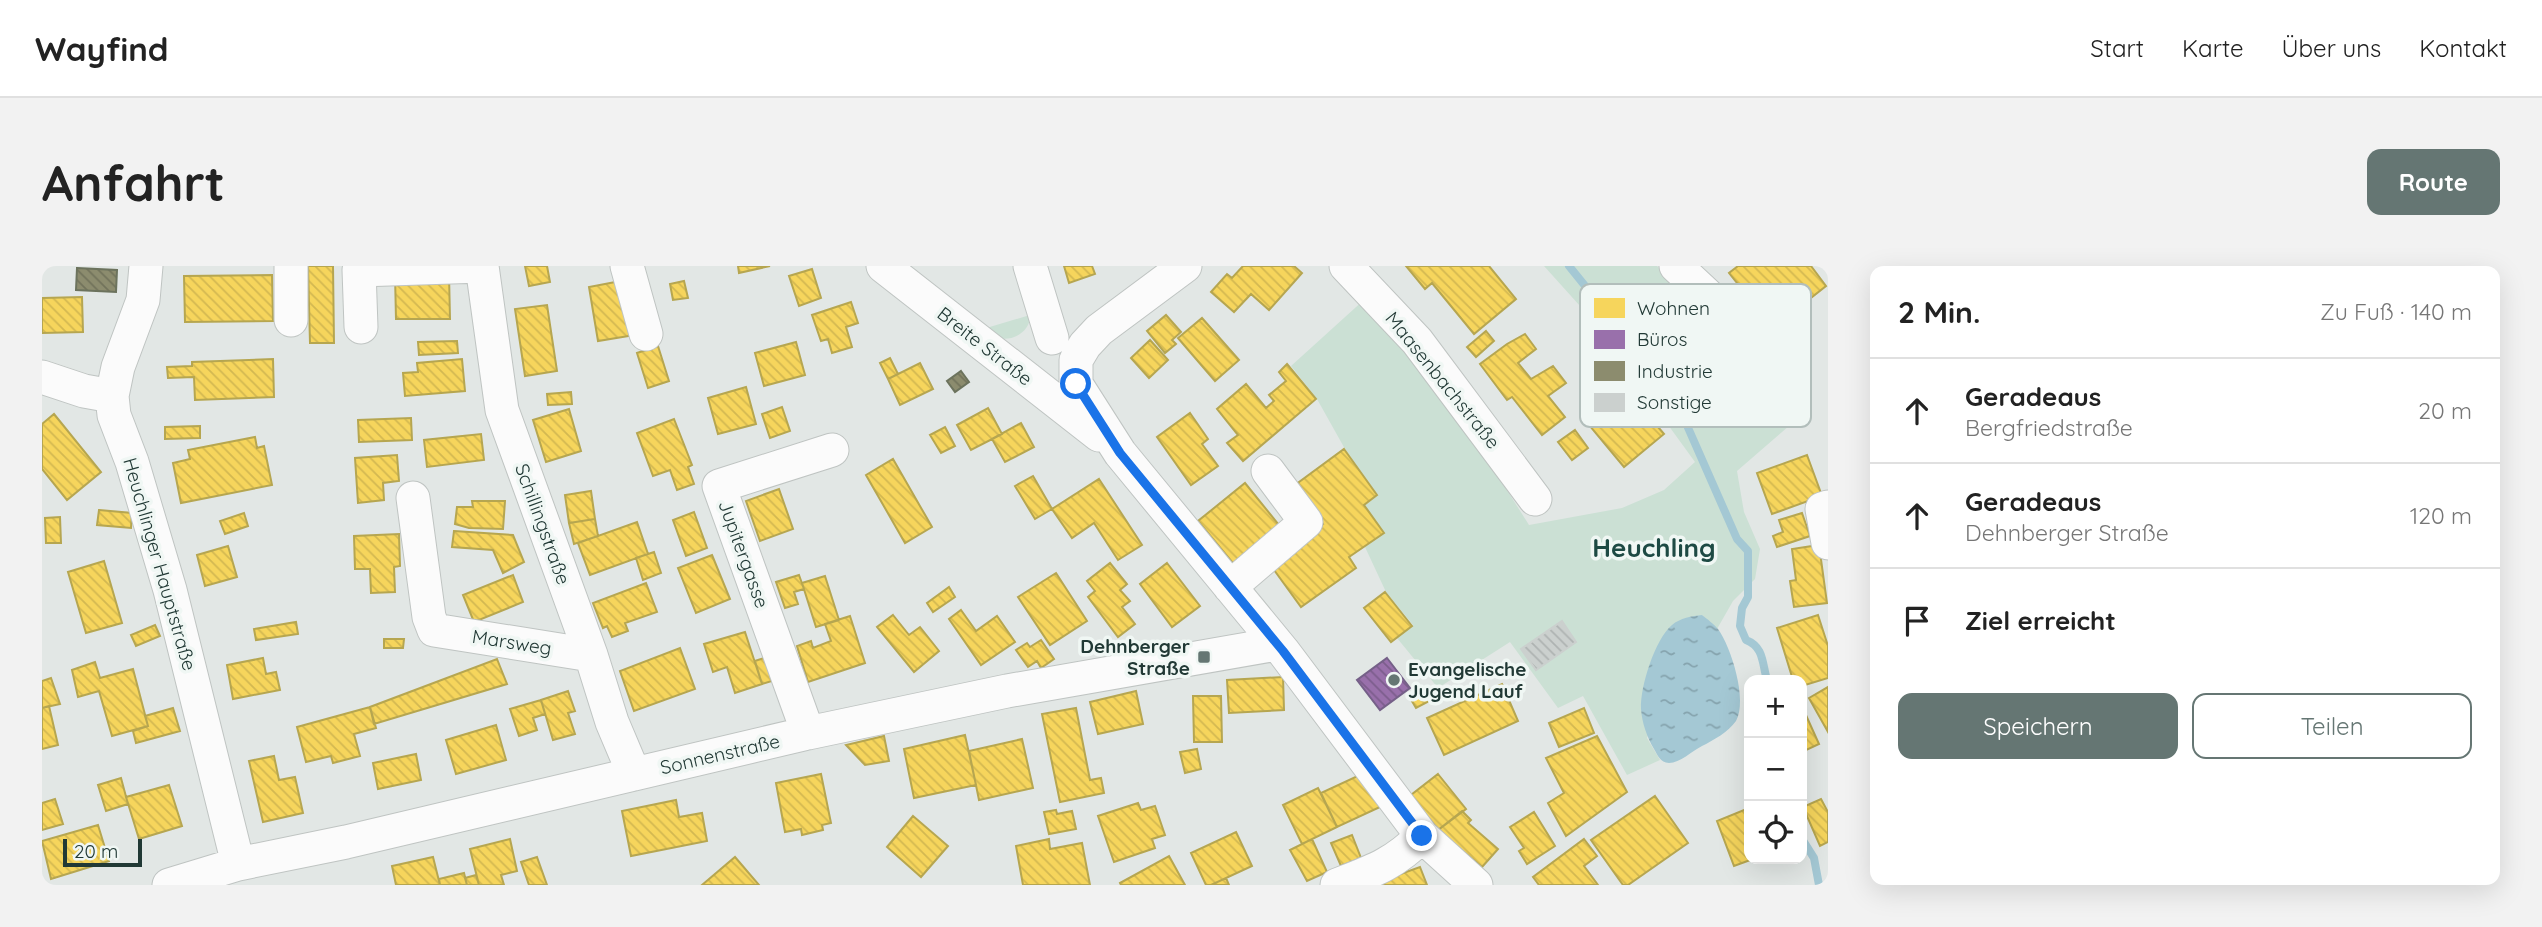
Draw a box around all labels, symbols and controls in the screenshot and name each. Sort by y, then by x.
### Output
text: Wayfind [35,28,169,69]
text: Start [2090,33,2144,63]
text: Karte [2182,33,2243,63]
text: Über uns [2281,33,2381,63]
text: Kontakt [2419,33,2507,63]
button: Route [2367,149,2500,215]
text: Anfahrt [42,152,225,213]
legend [1580,284,1811,427]
text: 2 Min. [1898,293,1980,331]
text: Wohnen [1637,296,1710,320]
text: Zu Fuß · 140 m [2320,297,2472,326]
street label: Breite Straße [933,301,1037,391]
street label: Maasenbachstraße [1380,307,1506,453]
text: Büros [1637,327,1688,351]
text: Industrie [1637,359,1713,383]
route start [1060,368,1091,399]
text: Geradeaus [1965,380,2101,413]
text: Sonstige [1637,390,1712,414]
icon: ahead [1898,392,1936,430]
text: 20 m [2418,396,2472,425]
text: Bergfriedstraße [1965,413,2133,442]
street label: Heuchlinger Hauptstraße [118,455,202,673]
street label: Schillingstraße [510,460,576,588]
text: Geradeaus [1965,485,2101,518]
street label: Jupitergasse [713,497,775,611]
icon: ahead [1898,497,1936,535]
text: 120 m [2410,501,2472,530]
text: Dehnberger Straße [1965,518,2169,547]
district label: Heuchling [1592,531,1716,564]
icon: arrive [1898,602,1936,640]
text: Ziel erreicht [1965,604,2116,637]
street label: Marsweg [470,624,554,660]
place label: Dehnberger Straße [1080,634,1190,680]
marker: Dehnberger Straße [1196,649,1212,665]
place label: Evangelische Jugend Lauf [1408,657,1526,703]
marker: Evangelische Jugend Lauf [1386,672,1402,688]
map controls [1744,675,1807,864]
button: + [1744,675,1807,738]
button: Speichern [1898,693,2178,759]
button: Teilen [2192,693,2472,759]
street label: Sonnenstraße [658,729,782,779]
button: − [1744,738,1807,801]
button: locate [1744,801,1807,864]
route end [1406,820,1437,851]
scale bar [63,836,142,868]
text: 20 m [74,839,118,863]

